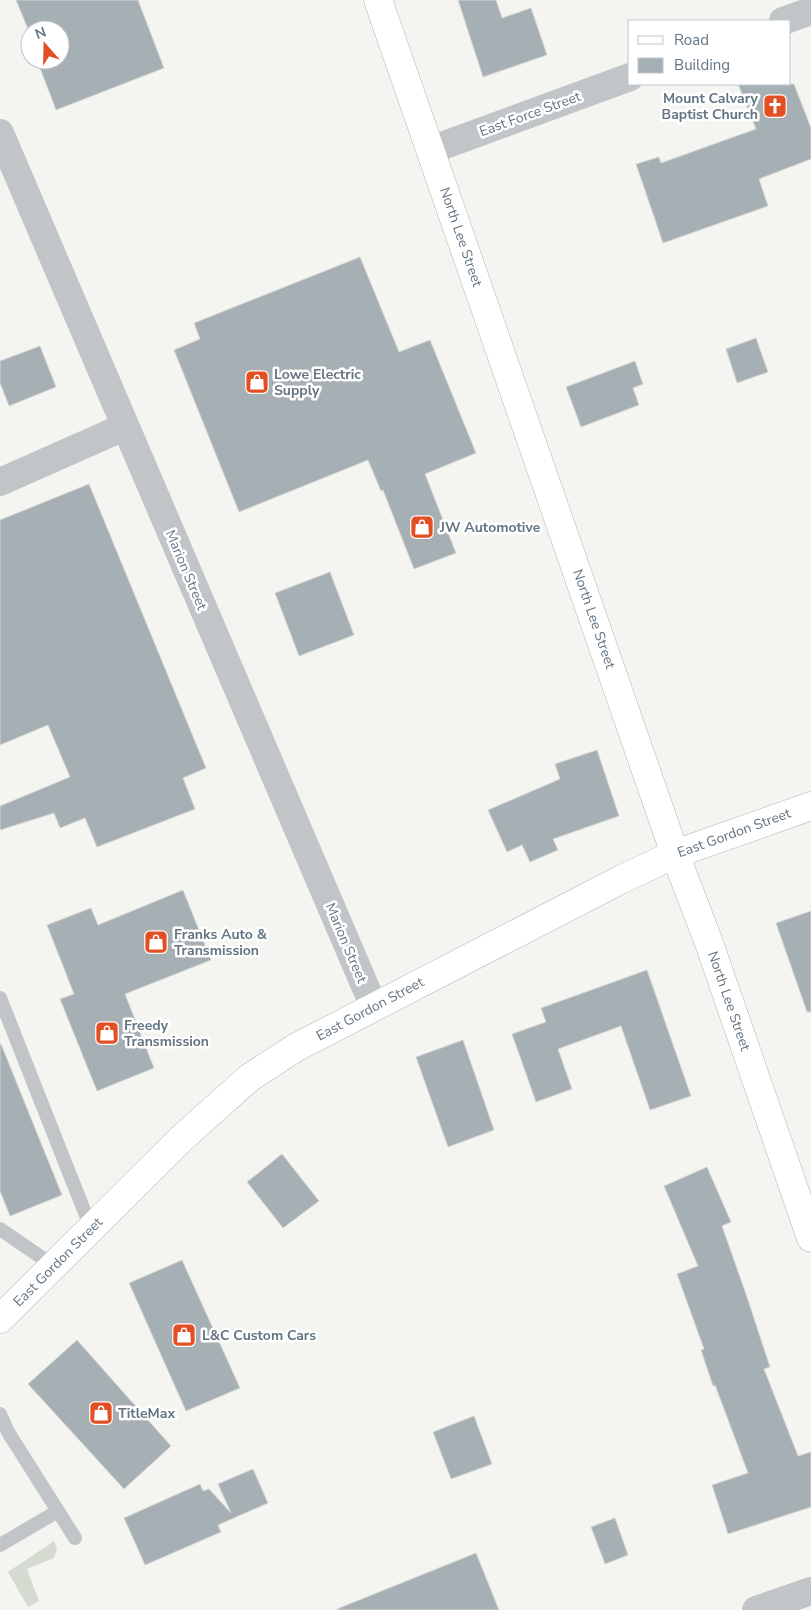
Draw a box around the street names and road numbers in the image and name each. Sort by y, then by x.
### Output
street label: East Force Street [477,87,583,141]
street label: North Lee Street [435,185,487,289]
street label: Marion Street [161,527,211,613]
street label: North Lee Street [568,567,620,671]
street label: East Gordon Street [675,804,793,862]
street label: Marion Street [321,900,371,986]
street label: North Lee Street [703,949,755,1053]
street label: East Gordon Street [313,973,427,1045]
street label: East Gordon Street [9,1213,107,1311]

